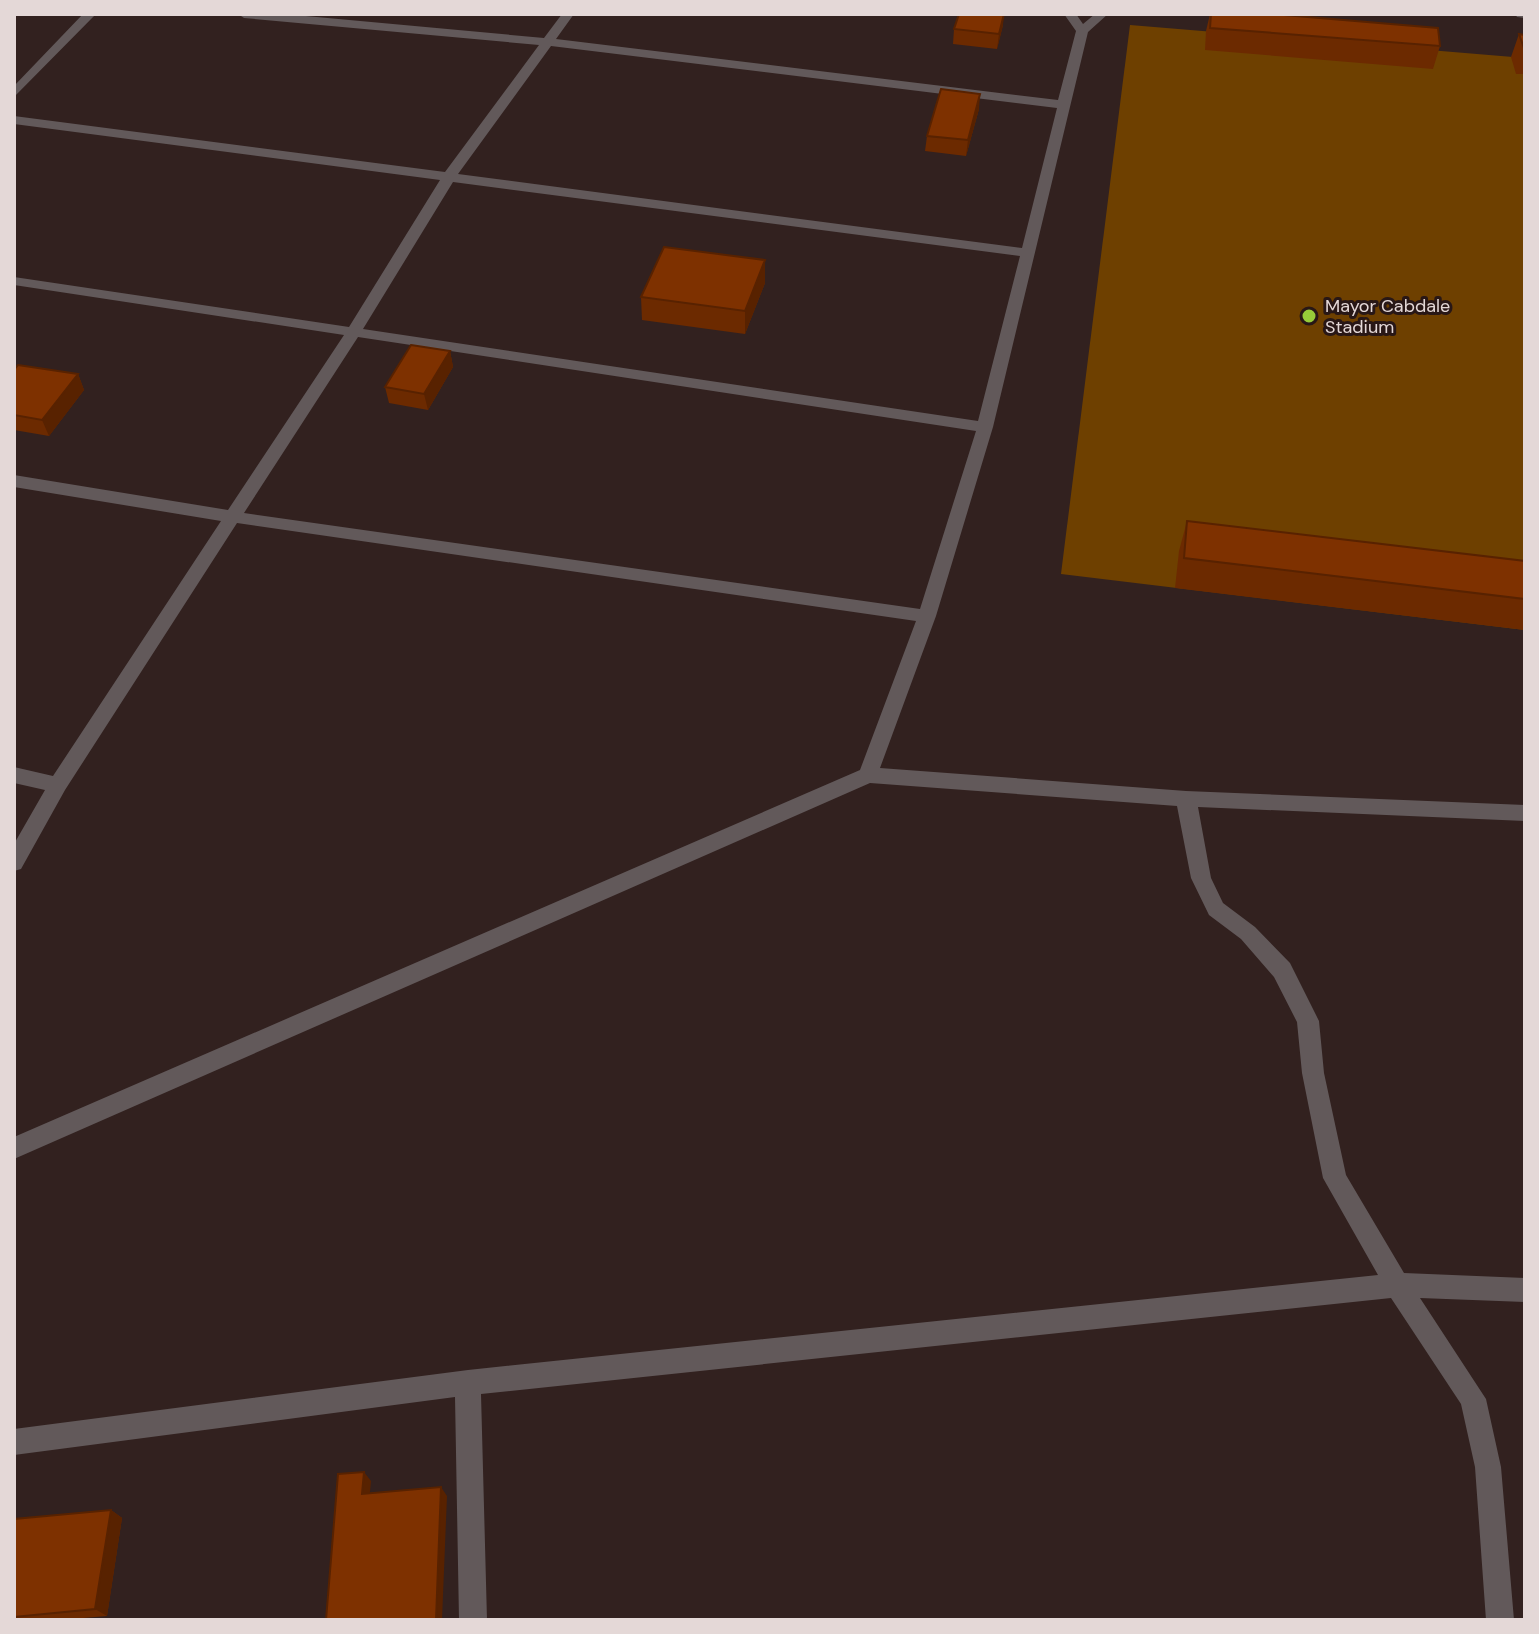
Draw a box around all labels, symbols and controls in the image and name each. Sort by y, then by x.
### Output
place label: Mayor Cabdale Stadium [1325,294,1450,339]
marker: Mayor Cabdale Stadium [1300,307,1318,325]

